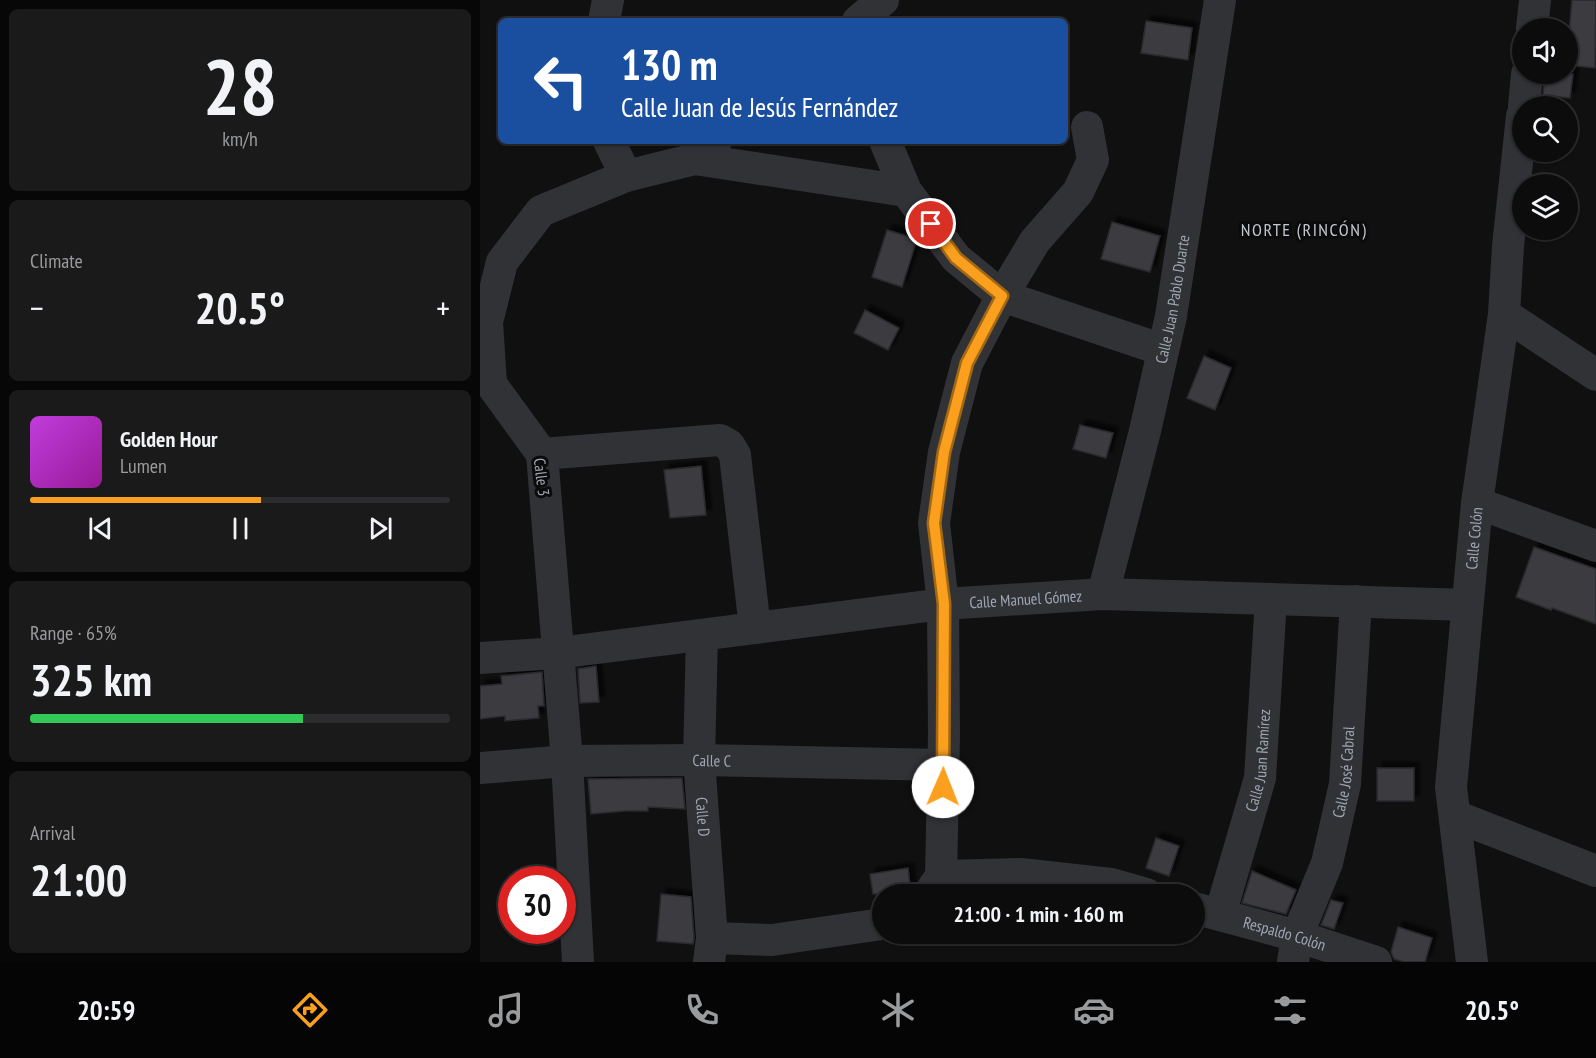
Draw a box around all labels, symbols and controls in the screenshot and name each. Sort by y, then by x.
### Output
map controls [1512,18,1578,240]
button: sound [1512,18,1578,84]
text: 28 [203,36,277,137]
text: 130 m [621,37,718,92]
icon: left [522,42,600,120]
text: Calle Juan de Jesús Fernández [621,90,898,124]
button: search [1512,96,1578,162]
text: km/h [222,126,258,152]
button: layers [1512,174,1578,240]
pin [905,198,956,249]
icon: arrive [914,207,947,240]
district label: NORTE (RINCÓN) [1241,218,1367,241]
street label: Calle Juan Pablo Duarte [1151,233,1193,365]
text: Climate [30,248,83,274]
text: 20.5° [195,278,285,336]
text: − [30,286,44,329]
text: + [436,286,450,329]
text: Golden Hour [120,425,218,453]
text: Lumen [120,453,167,479]
street label: Calle 3 [530,457,554,497]
street label: Calle Colón [1461,506,1487,570]
icon: previous [84,512,117,545]
icon: pause [224,512,257,545]
icon: next [364,512,397,545]
street label: Calle Manuel Gómez [969,585,1083,612]
text: Range · 65% [30,620,117,646]
text: 325 km [30,650,152,708]
street label: Calle Juan Ramírez [1241,708,1274,814]
street label: Calle José Cabral [1328,725,1358,820]
street label: Calle C [692,750,731,771]
position arrow [911,755,975,819]
street label: Calle D [692,796,715,837]
text: Arrival [30,820,75,846]
text: 21:00 [30,850,127,908]
speed limit sign: 30 [498,866,576,944]
text: 21:00 · 1 min · 160 m [953,900,1124,928]
street label: Respaldo Colón [1241,912,1328,955]
icon: directions [289,989,331,1031]
icon: music [485,989,527,1031]
icon: phone [681,989,723,1031]
icon: climate [877,989,919,1031]
icon: car [1073,989,1115,1031]
icon: filters [1269,989,1311,1031]
text: 20:59 [77,993,135,1027]
text: 20.5° [1465,993,1519,1027]

